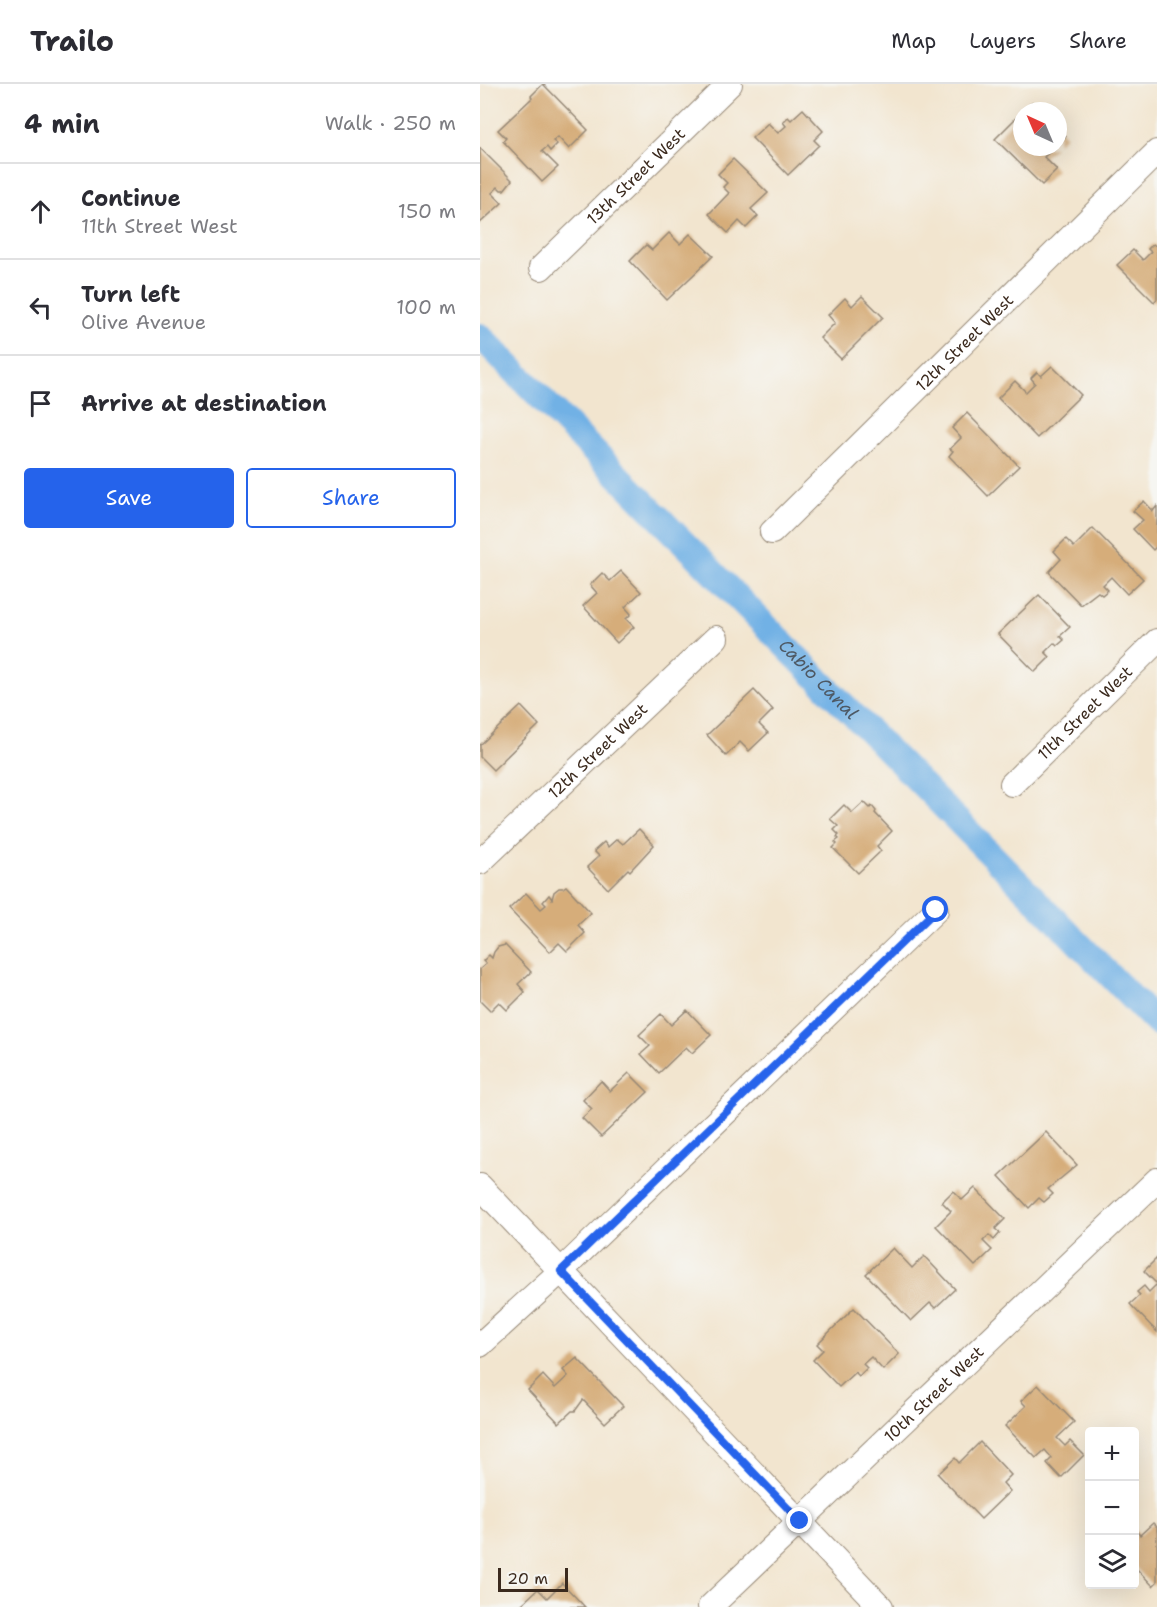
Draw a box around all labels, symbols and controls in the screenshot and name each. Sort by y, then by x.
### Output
text: Trailo [30,22,114,60]
text: Map [891,27,936,55]
text: Layers [969,27,1036,55]
text: Share [1069,27,1127,55]
north arrow [1013,102,1067,156]
text: 4 min [24,106,100,141]
text: Walk · 250 m [325,110,456,136]
street label: 13th Street West [582,123,689,229]
text: Continue [81,184,181,213]
icon: ahead [24,195,57,228]
text: 150 m [398,198,456,224]
text: 11th Street West [81,213,238,239]
text: Turn left [81,280,180,309]
street label: 12th Street West [911,289,1018,395]
icon: left [24,291,57,324]
text: 100 m [396,294,456,320]
text: Olive Avenue [81,309,206,335]
icon: arrive [24,387,57,420]
text: Arrive at destination [81,389,327,418]
button: Save [24,468,234,528]
button: Share [246,468,456,528]
water label: Cabio Canal [773,634,864,725]
street label: 11th Street West [1033,661,1137,764]
street label: 12th Street West [543,698,652,803]
route start [922,896,948,922]
street label: 10th Street West [879,1341,988,1446]
map controls [1085,1427,1139,1589]
button: + [1085,1427,1139,1481]
button: − [1085,1481,1139,1535]
route end [786,1507,812,1533]
button: layers [1085,1535,1139,1589]
scale bar [498,1565,568,1592]
text: 20 m [507,1568,548,1589]

